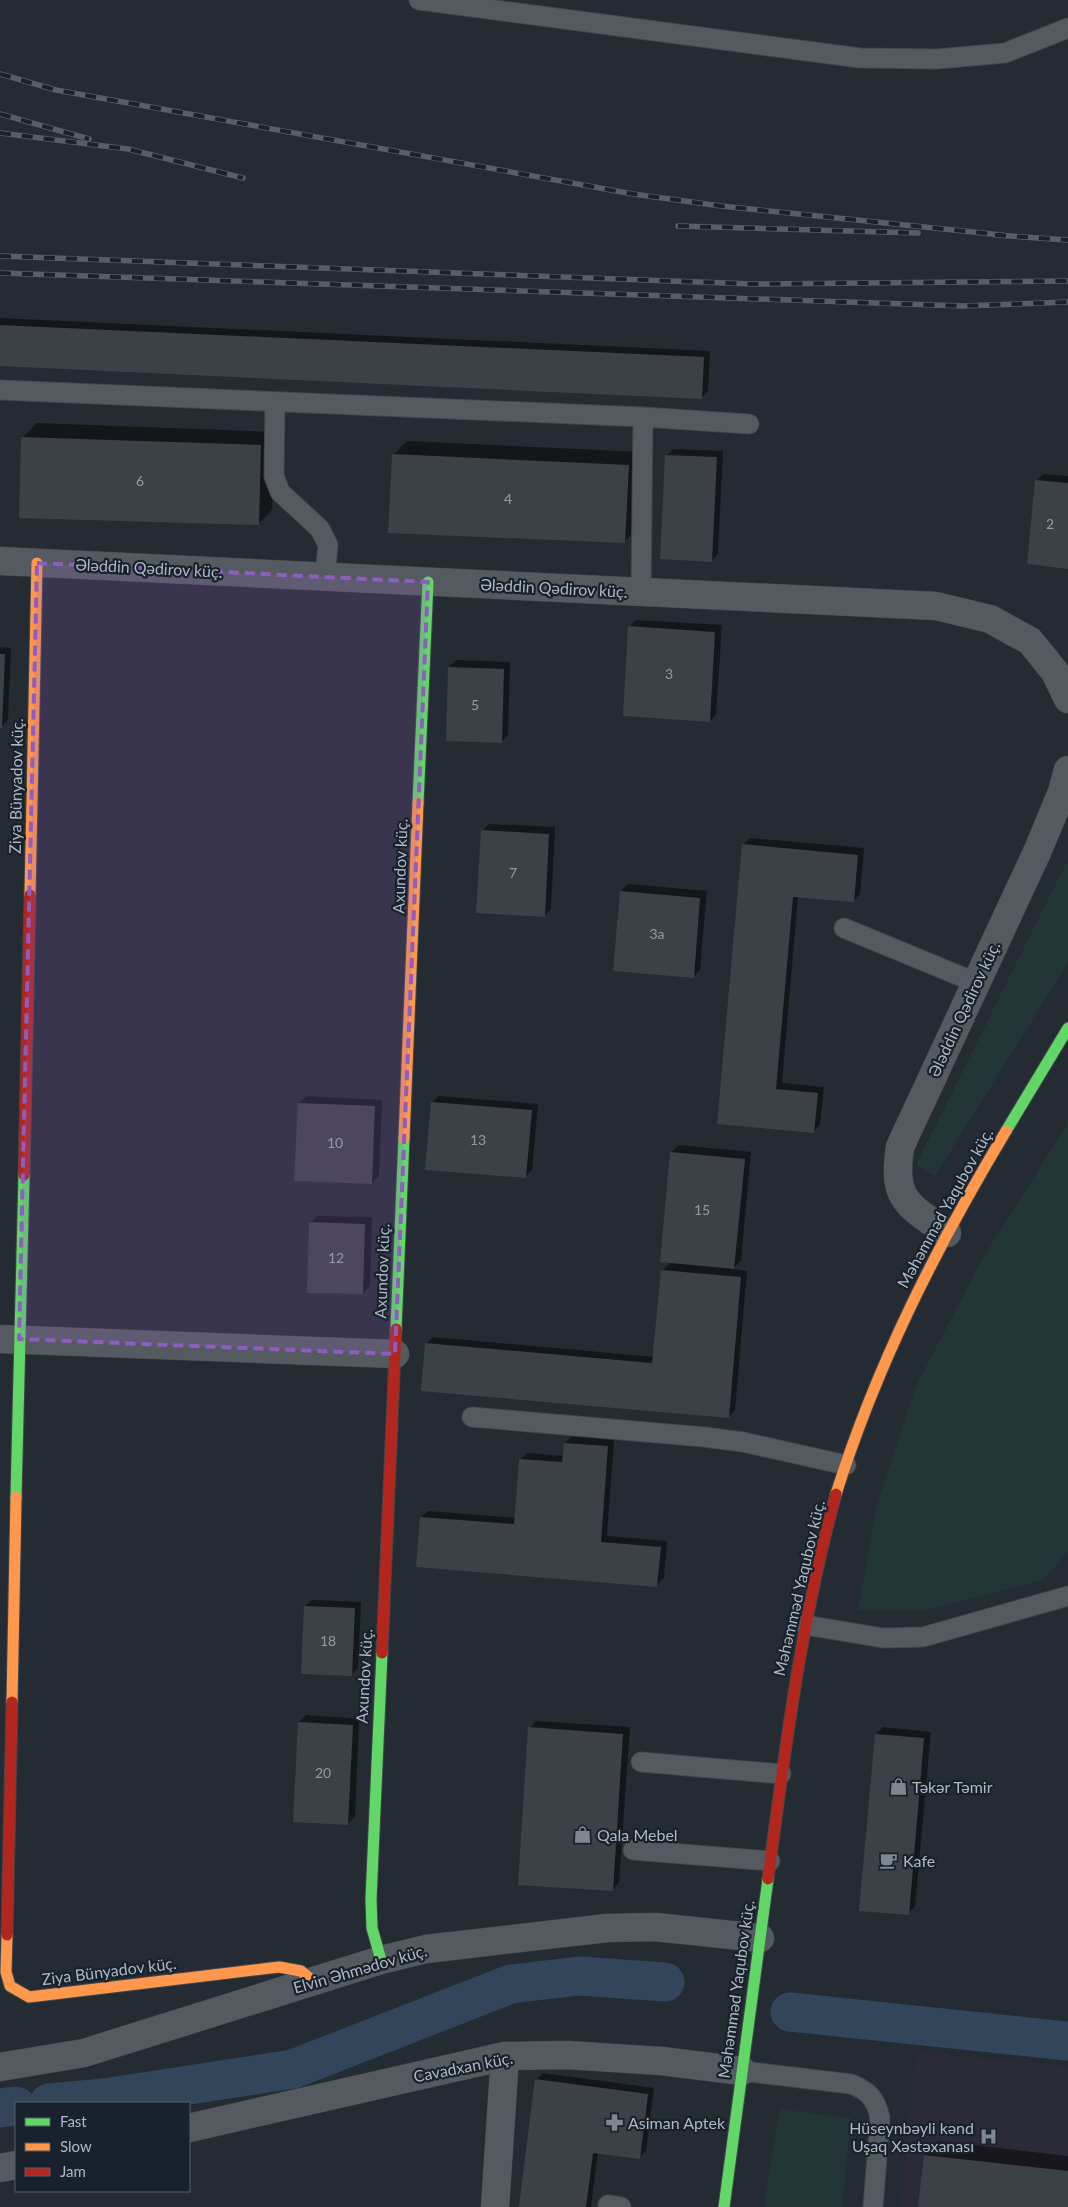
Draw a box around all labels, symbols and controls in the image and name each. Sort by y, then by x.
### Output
house number: 6 [136,472,144,489]
house number: 4 [504,490,512,507]
house number: 2 [1046,515,1054,532]
street label: Ələddin Qədirov küç. [75,554,223,581]
street label: Ələddin Qədirov küç. [480,574,628,601]
house number: 3 [665,665,673,682]
house number: 5 [471,696,479,713]
street label: Ziya Bünyadov küç. [5,718,26,854]
street label: Axundov küç. [388,818,411,914]
house number: 7 [509,864,517,881]
house number: 3a [649,925,665,942]
street label: Ələddin Qədirov küç. [924,938,1003,1080]
street label: Məhəmməd Yaqubov küç. [893,1124,996,1291]
house number: 13 [470,1131,486,1148]
house number: 10 [327,1134,343,1151]
house number: 15 [694,1201,710,1218]
street label: Axundov küç. [370,1223,393,1319]
house number: 12 [328,1249,344,1266]
street label: Məhəmməd Yaqubov küç. [769,1498,828,1678]
street label: Axundov küç. [352,1628,375,1724]
house number: 18 [320,1632,336,1649]
house number: 20 [315,1764,331,1781]
shop icon: Təkər Təmir [888,1777,908,1797]
place label: Təkər Təmir [912,1777,993,1796]
shop icon: Qala Mebel [573,1825,593,1845]
place label: Qala Mebel [597,1825,678,1844]
cafe icon: Kafe [879,1851,899,1871]
place label: Kafe [903,1851,935,1870]
street label: Məhəmməd Yaqubov küç. [714,1899,757,2079]
street label: Elvin Əhmədov küç. [291,1940,429,1997]
street label: Ziya Bünyadov küç. [40,1953,177,1988]
street label: Cavadxan küç. [412,2048,514,2085]
legend [15,2102,190,2192]
text: Fast [60,2112,87,2130]
pharmacy icon: Asiman Aptek [604,2113,624,2133]
place label: Asiman Aptek [628,2113,726,2132]
place label: Hüseynbəyli kənd Uşaq Xəstəxanası [849,2118,974,2155]
hospital icon: Hüseynbəyli kənd Uşaq Xəstəxanası [978,2127,998,2147]
text: Slow [60,2137,92,2155]
text: Jam [60,2162,86,2180]

